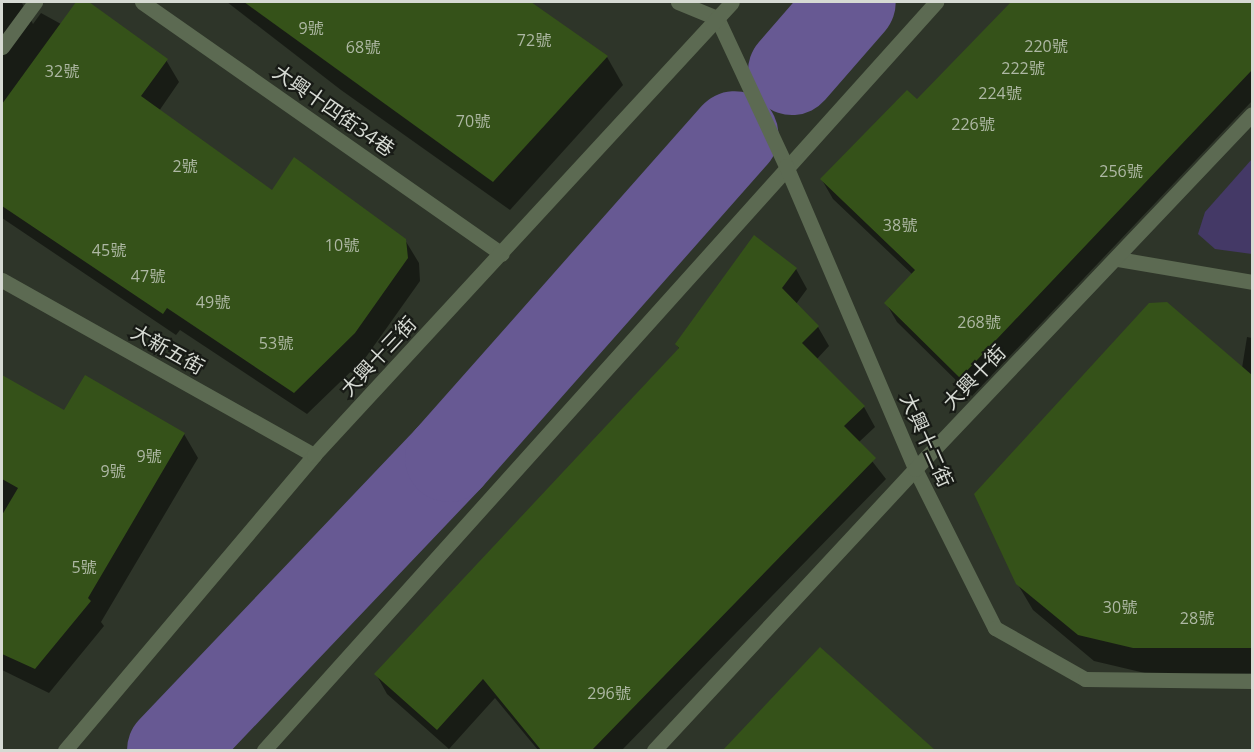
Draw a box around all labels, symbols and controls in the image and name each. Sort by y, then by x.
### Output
house number: 9號 [298,18,324,38]
house number: 72號 [517,30,551,50]
house number: 220號 [1024,36,1068,56]
house number: 68號 [346,37,380,57]
house number: 222號 [1001,58,1045,78]
street label: 大興十四街34巷 [269,59,399,161]
house number: 32號 [45,61,79,81]
house number: 224號 [978,83,1022,103]
house number: 70號 [456,111,490,131]
house number: 226號 [951,114,995,134]
house number: 2號 [172,156,198,176]
house number: 256號 [1099,161,1143,181]
house number: 38號 [883,215,917,235]
house number: 10號 [325,235,359,255]
house number: 45號 [92,240,126,260]
house number: 47號 [131,266,165,286]
house number: 49號 [196,292,230,312]
street label: 大興十三街 [335,311,421,401]
house number: 268號 [957,312,1001,332]
street label: 大新五街 [127,319,209,379]
house number: 53號 [259,333,293,353]
street label: 大興十街 [938,340,1010,414]
street label: 大興十二街 [896,389,958,491]
house number: 9號 [136,446,162,466]
house number: 9號 [100,461,126,481]
house number: 5號 [71,557,97,577]
house number: 30號 [1103,597,1137,617]
house number: 28號 [1180,608,1214,628]
house number: 296號 [587,683,631,703]

